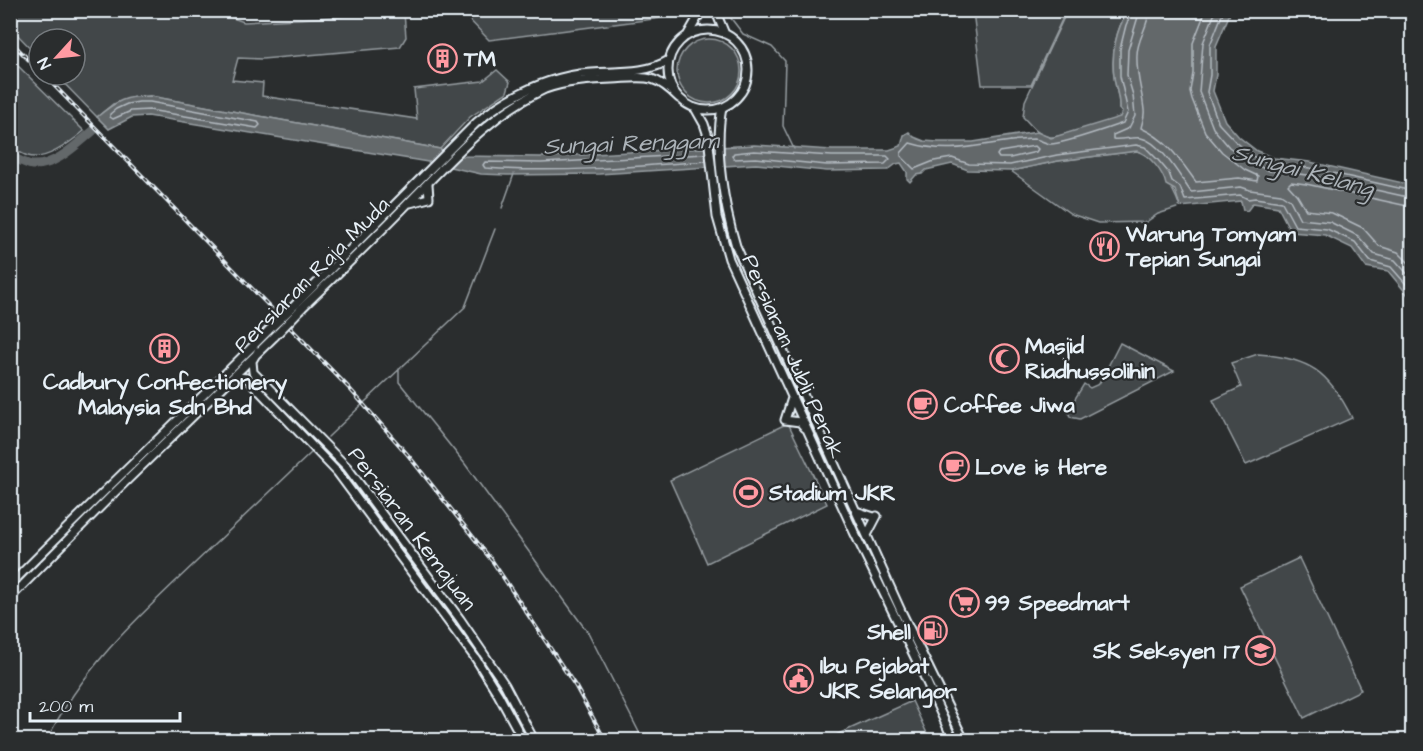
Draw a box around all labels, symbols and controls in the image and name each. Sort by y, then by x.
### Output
north arrow [27,27,87,87]
building icon: TM [427,42,459,74]
place label: TM [463,44,496,75]
text: N [32,54,57,73]
water label: Sungai Renggam [543,124,722,165]
water label: Sungai Kelang [1228,136,1379,208]
street label: Persiaran Raja Muda [227,190,397,360]
place label: Warung Tomyam Tepian Sungai [1125,219,1297,276]
restaurant icon: Warung Tomyam Tepian Sungai [1089,230,1121,262]
street label: Persiaran Jubli Perak [734,250,852,464]
place label: Masjid Riadhussolihin [1025,331,1155,387]
building icon: Cadbury Confectionery Malaysia Sdn Bhd [149,333,181,365]
mosque icon: Masjid Riadhussolihin [988,342,1020,374]
place label: Cadbury Confectionery Malaysia Sdn Bhd [43,367,288,425]
cafe icon: Coffee Jiwa [907,388,939,420]
place label: Coffee Jiwa [944,390,1075,421]
street label: Persiaran Kemajuan [340,441,484,617]
cafe icon: Love is Here [938,450,970,482]
place label: Love is Here [975,452,1107,483]
sports icon: Stadium JKR [732,476,764,508]
place label: Stadium JKR [768,478,896,509]
supermarket icon: 99 Speedmart [948,586,980,618]
place label: 99 Speedmart [985,588,1131,619]
fuel station icon: Shell [916,615,948,647]
place label: Shell [866,617,912,648]
school or university icon: SK Seksyen 17 [1245,634,1277,666]
place label: SK Seksyen 17 [1092,636,1240,669]
place label: Ibu Pejabat JKR Selangor [819,651,958,708]
public building icon: Ibu Pejabat JKR Selangor [783,662,815,694]
scale bar [30,685,180,723]
text: 200 m [39,694,93,719]

